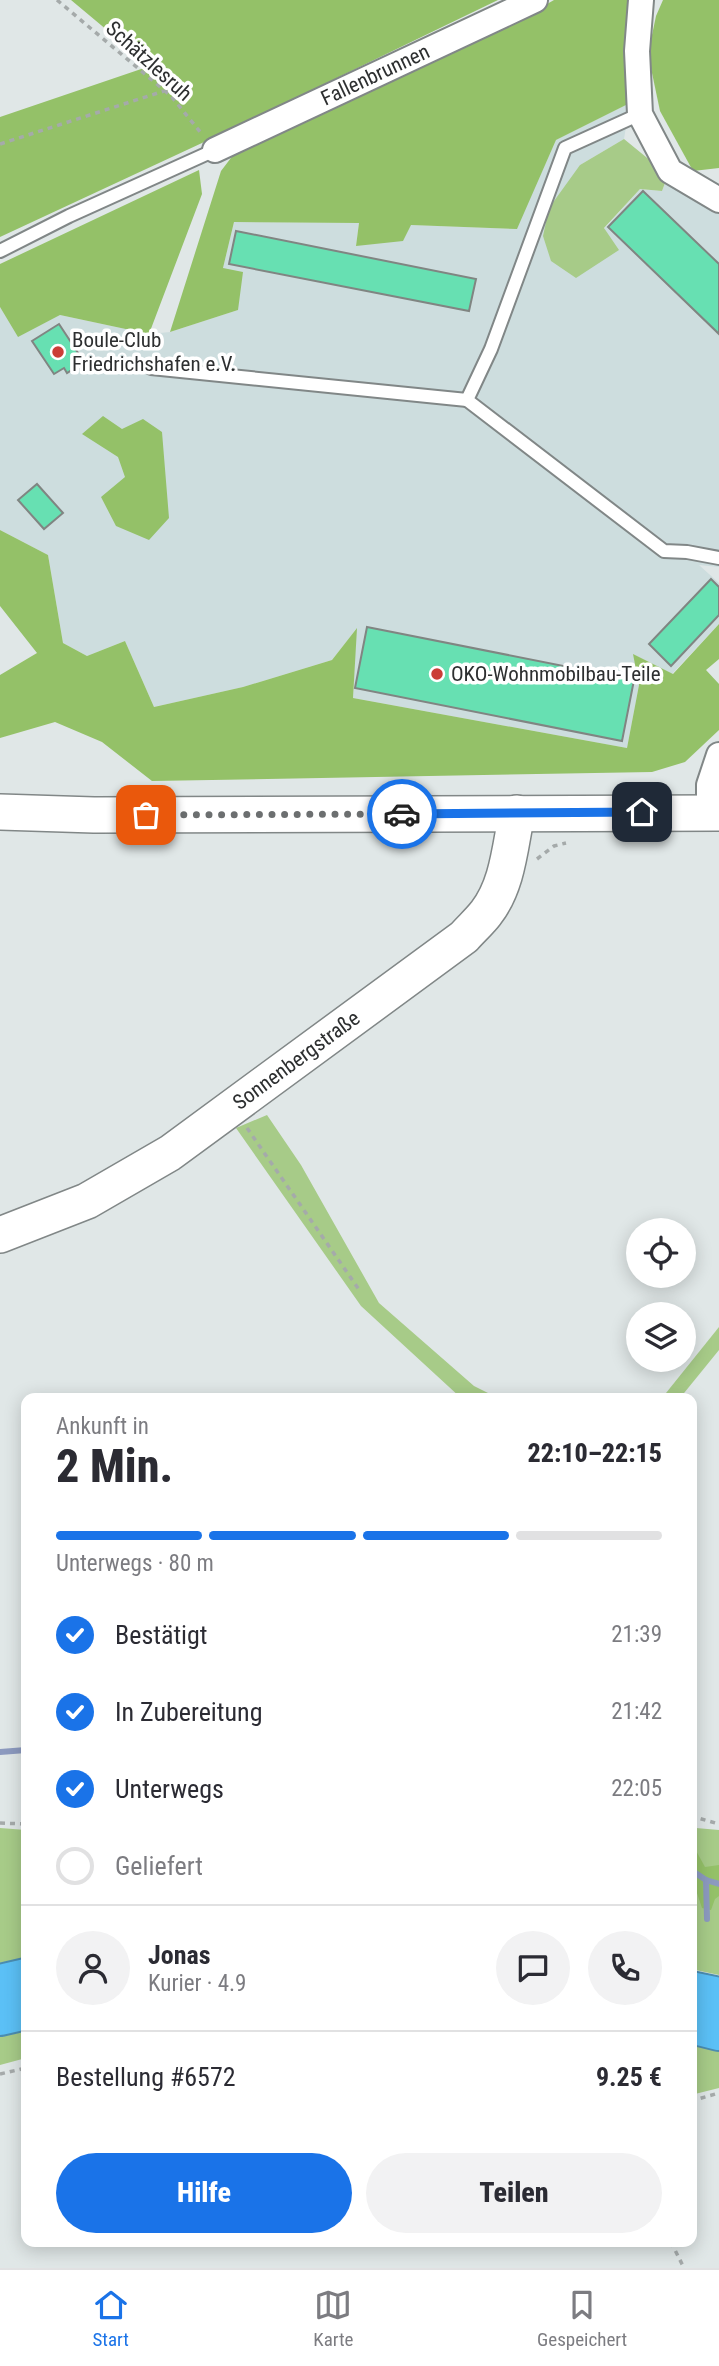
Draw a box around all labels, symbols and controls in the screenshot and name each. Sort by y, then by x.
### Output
street label: Schätzlesruh [101,16,197,106]
street label: Fallenbrunnen [317,39,433,111]
place label: Boule-Club Friedrichshafen e.V. [72,328,236,376]
marker: Boule-Club Friedrichshafen e.V. [50,344,66,360]
place label: OKO-Wohnmobilbau-Teile [451,662,661,686]
marker: OKO-Wohnmobilbau-Teile [429,666,445,682]
courier [367,779,437,849]
pin [612,782,672,842]
pin [116,785,176,845]
icon: home [623,793,661,831]
icon: car [383,795,421,833]
icon: bag [127,796,165,834]
street label: Sonnenbergstraße [228,1006,364,1115]
map controls [626,1218,696,1372]
button: locate [626,1218,696,1288]
button: layers [626,1302,696,1372]
text: Ankunft in [56,1413,149,1440]
text: 22:10–22:15 [528,1438,662,1468]
text: 2 Min. [56,1439,173,1493]
text: Unterwegs · 80 m [56,1550,214,1577]
icon: check [56,1616,94,1654]
text: Bestätigt [115,1620,208,1650]
text: 21:39 [611,1621,662,1648]
icon: check [56,1693,94,1731]
text: In Zubereitung [115,1697,263,1727]
text: 21:42 [611,1698,662,1725]
icon: check [56,1770,94,1808]
text: Unterwegs [115,1774,224,1804]
text: 22:05 [611,1775,662,1802]
text: Geliefert [115,1851,203,1881]
button: person [56,1931,130,2005]
button: chat [496,1931,570,2005]
button: phone [588,1931,662,2005]
text: Jonas [148,1940,211,1970]
text: Kurier · 4.9 [148,1970,246,1997]
text: Bestellung #6572 [56,2062,236,2092]
text: 9.25 € [596,2062,662,2092]
button: Hilfe [56,2153,352,2233]
button: Teilen [366,2153,662,2233]
tab: Start [92,2286,130,2351]
tab: Karte [313,2286,354,2351]
tab: Gespeichert [537,2286,627,2351]

